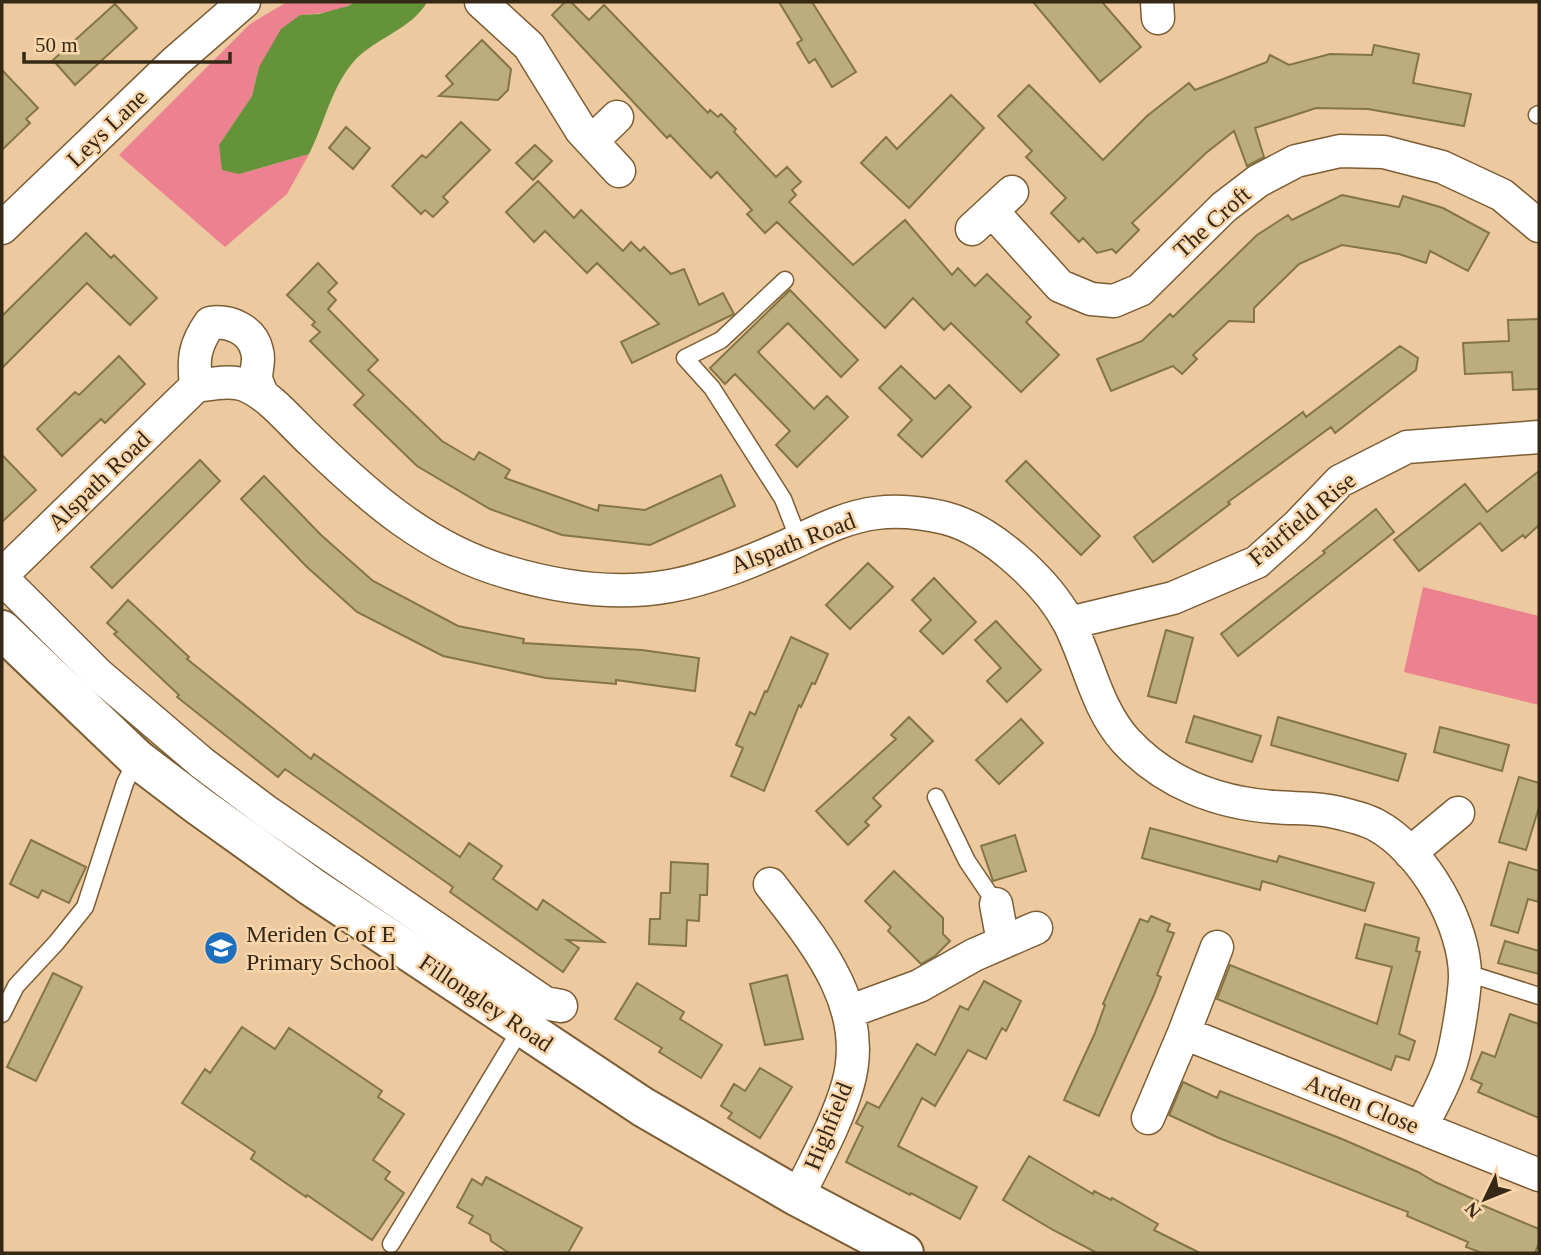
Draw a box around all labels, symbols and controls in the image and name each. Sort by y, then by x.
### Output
scale bar [24,21,231,65]
text: 50 m [35,33,78,57]
street label: Leys Lane [62,84,152,172]
street label: The Croft [1168,181,1256,263]
street label: Alspath Road [43,426,155,536]
street label: Fairfield Rise [1243,467,1361,571]
street label: Alspath Road [727,507,859,579]
place label: Meriden C of E Primary School [246,921,396,975]
school or university icon: Meriden C of E Primary School [202,929,240,967]
street label: Fillongley Road [414,949,558,1057]
street label: Arden Close [1301,1069,1423,1139]
street label: Highfield [799,1078,857,1174]
north arrow [1450,1164,1520,1234]
text: N [1460,1198,1485,1222]

